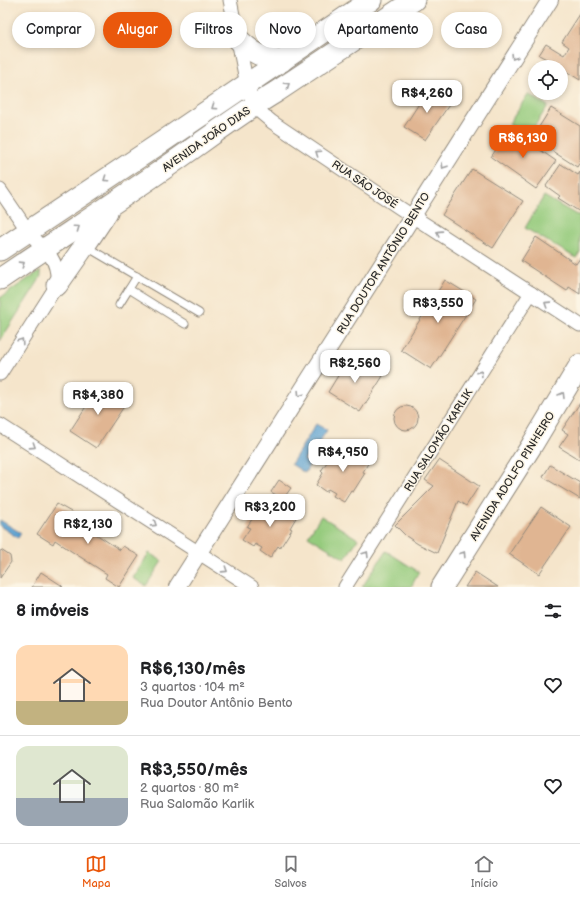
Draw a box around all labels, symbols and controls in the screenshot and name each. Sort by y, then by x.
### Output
chip: Comprar [12,12,95,48]
chip: Alugar [103,12,172,48]
chip: Filtros [180,12,247,48]
chip: Novo [255,12,316,48]
chip: Apartamento [324,12,433,48]
chip: Casa [441,12,502,48]
one-way arrow [512,52,519,59]
map controls [528,60,568,100]
button: locate [528,60,568,100]
pin: R$4,260 [390,80,464,114]
one-way arrow [283,82,290,89]
text: R$4,260 [401,85,453,101]
one-way arrow [212,102,219,109]
street label: AVENIDA JOÃO DIAS [160,104,253,175]
pin: R$6,130 [486,125,560,159]
text: R$6,130 [498,130,548,146]
one-way arrow [315,150,322,158]
street label: RUA SÃO JOSÉ [329,157,401,211]
one-way arrow [441,162,449,169]
one-way arrow [104,174,111,181]
street label: RUA DOUTOR ANTÔNIO BENTO [334,190,432,336]
one-way arrow [72,226,79,233]
one-way arrow [436,230,443,237]
one-way arrow [18,261,25,269]
pin: R$3,550 [401,290,475,324]
text: R$3,550 [412,295,464,311]
one-way arrow [544,301,551,309]
one-way arrow [16,338,24,345]
pin: R$2,560 [318,350,392,384]
text: R$2,560 [329,355,381,371]
one-way arrow [476,370,483,377]
pin: R$4,380 [61,382,135,416]
street label: RUA SALOMÃO KARLIK [402,386,476,494]
text: R$4,380 [72,387,124,403]
one-way arrow [297,390,304,397]
one-way arrow [558,392,565,399]
street label: AVENIDA ADOLFO PINHEIRO [467,409,558,543]
pin: R$4,950 [306,439,380,473]
one-way arrow [29,441,36,449]
text: R$4,950 [317,444,369,460]
pin: R$3,200 [233,494,307,528]
text: R$3,200 [244,499,296,515]
pin: R$2,130 [51,511,125,545]
text: R$2,130 [63,516,113,532]
one-way arrow [150,519,157,527]
one-way arrow [361,551,369,558]
one-way arrow [458,551,466,558]
one-way arrow [221,565,228,572]
icon: filters [542,600,564,622]
text: 8 imóveis [16,601,89,621]
text: R$6,130/mês [140,659,245,679]
icon: home [48,661,96,709]
icon: heart [542,674,564,696]
text: 3 quartos · 104 m² [140,679,245,695]
text: Rua Doutor Antônio Bento [140,695,293,711]
text: R$3,550/mês [140,760,248,780]
icon: home [48,762,96,810]
icon: heart [542,775,564,797]
text: 2 quartos · 80 m² [140,780,239,796]
text: Rua Salomão Karlik [140,796,254,812]
tab: Mapa [82,853,110,890]
tab: Salvos [275,853,307,890]
tab: Início [471,853,498,890]

